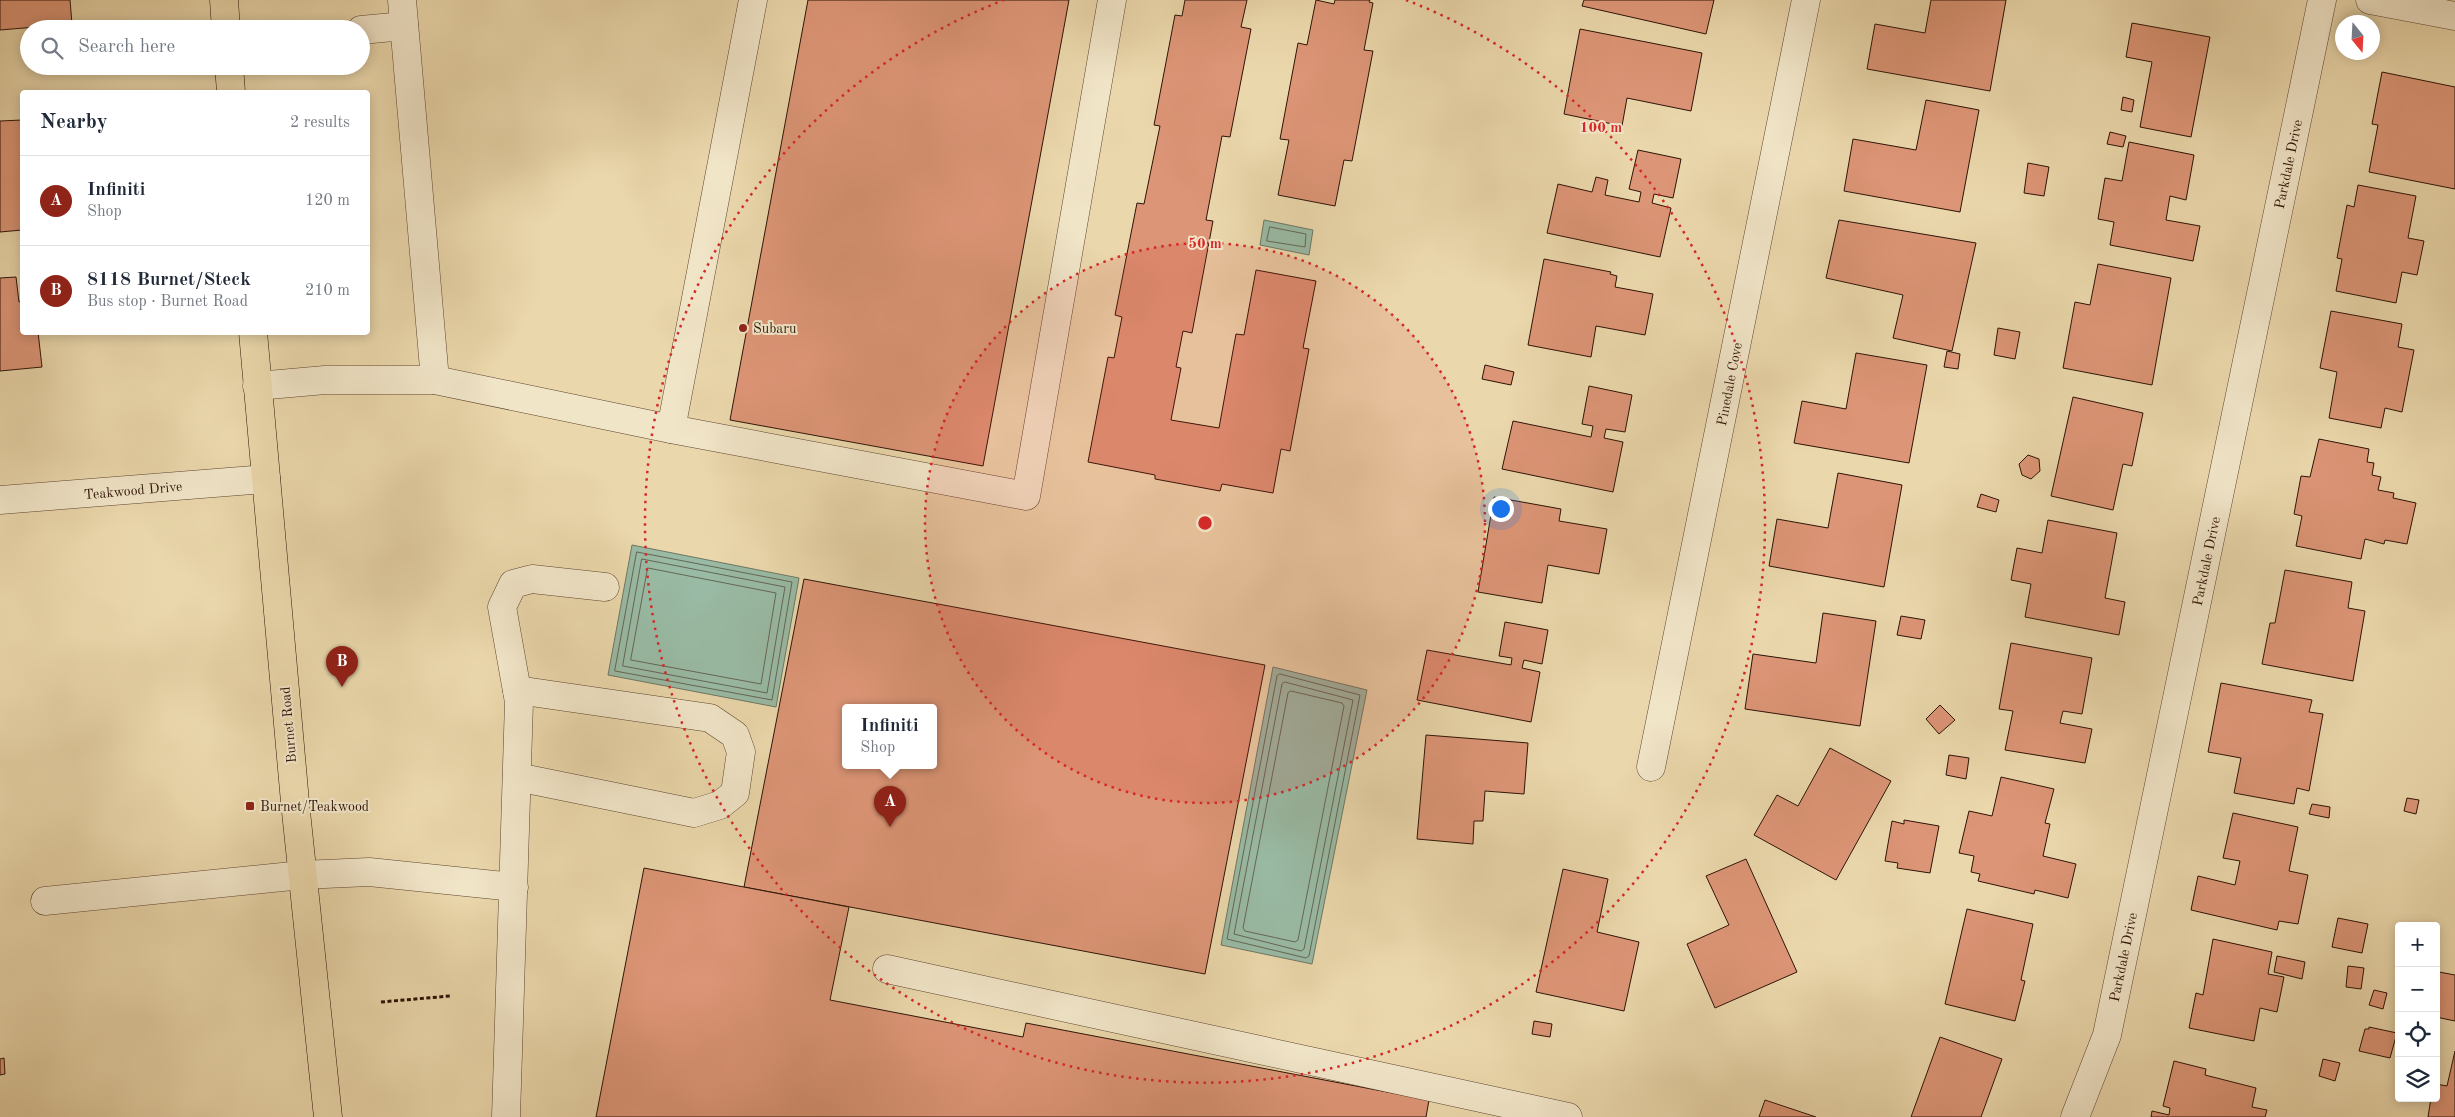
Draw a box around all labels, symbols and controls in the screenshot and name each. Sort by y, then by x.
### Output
north arrow [2335,15,2380,60]
search box [20,20,370,75]
icon: search [38,34,66,62]
text: Search here [78,38,175,57]
text: Nearby [40,112,108,133]
text: 2 results [290,115,350,131]
street label: Parkdale Drive [2273,118,2305,210]
text: 100 m [1580,121,1622,136]
text: Infiniti [87,181,145,200]
text: A [50,193,62,209]
text: 120 m [305,193,350,209]
text: Shop [87,204,122,220]
text: 50 m [1188,237,1222,252]
text: 8118 Burnet/Steck [87,271,251,290]
text: B [50,283,62,299]
text: 210 m [305,283,350,299]
text: Bus stop · Burnet Road [87,294,248,310]
marker: Subaru [737,322,749,334]
place label: Subaru [753,322,797,336]
street label: Pinedale Cove [1715,341,1745,427]
street label: Teakwood Drive [83,480,183,502]
your location [1488,496,1514,522]
centre of rings [1196,514,1214,532]
street label: Parkdale Drive [2191,515,2223,607]
pin: B [326,646,358,687]
street label: Burnet Road [279,686,299,764]
popup [842,704,937,769]
text: Infiniti [860,717,919,736]
text: Shop [860,740,895,756]
pin: A [874,786,906,827]
marker: Burnet/Teakwood [244,800,256,812]
place label: Burnet/Teakwood [260,800,369,814]
street label: Parkdale Drive [2108,911,2140,1003]
map controls [2395,922,2440,1102]
button: + [2395,922,2440,967]
button: − [2395,967,2440,1012]
button: locate [2395,1012,2440,1057]
button: layers [2395,1057,2440,1102]

